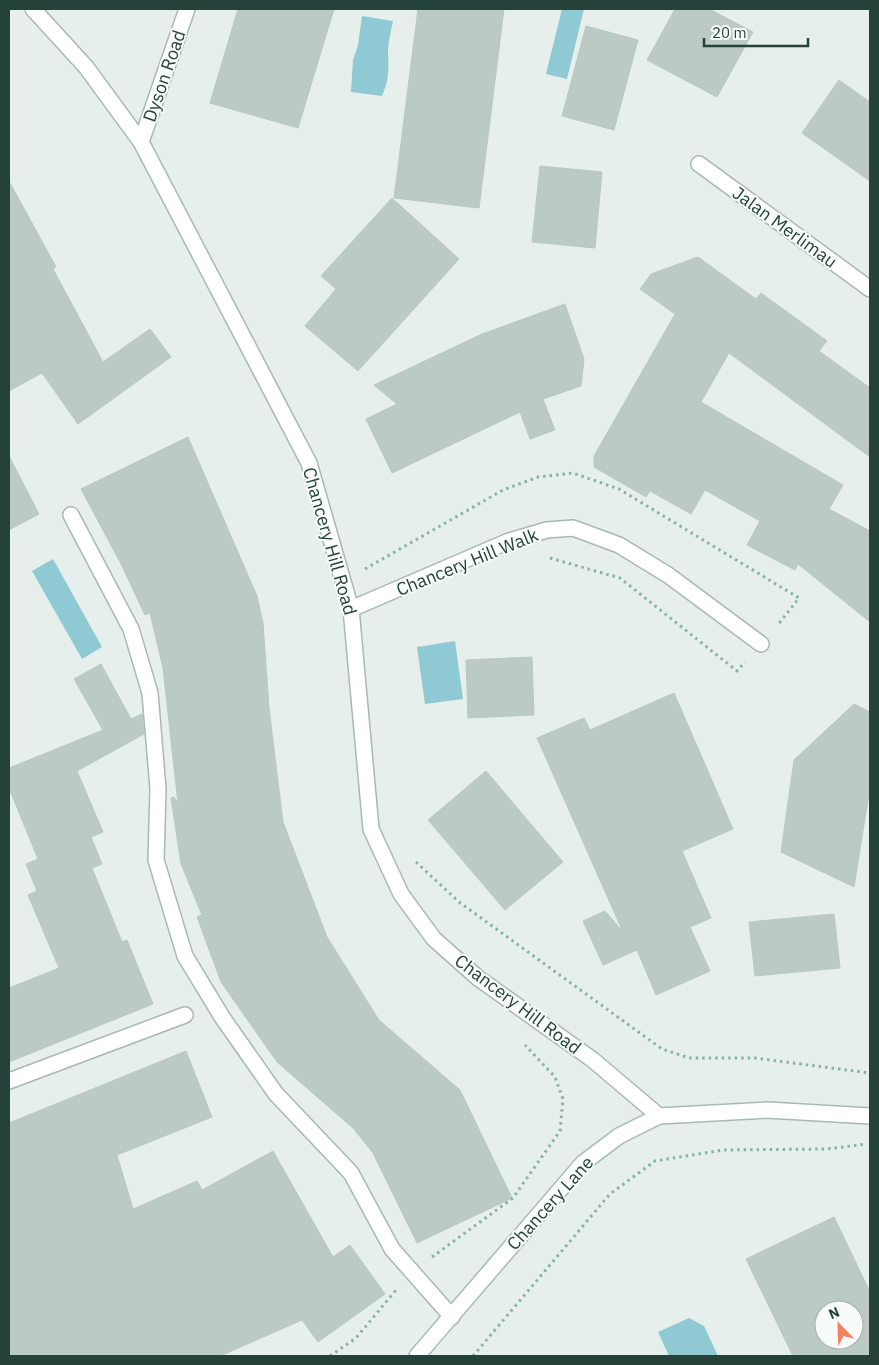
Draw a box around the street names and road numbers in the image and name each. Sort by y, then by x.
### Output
street label: Dyson Road [138,27,190,125]
street label: Jalan Merlimau [728,181,842,273]
street label: Chancery Hill Road [298,464,362,618]
street label: Chancery Hill Walk [393,523,542,601]
street label: Chancery Hill Road [450,949,586,1059]
street label: Chancery Lane [502,1151,598,1255]

